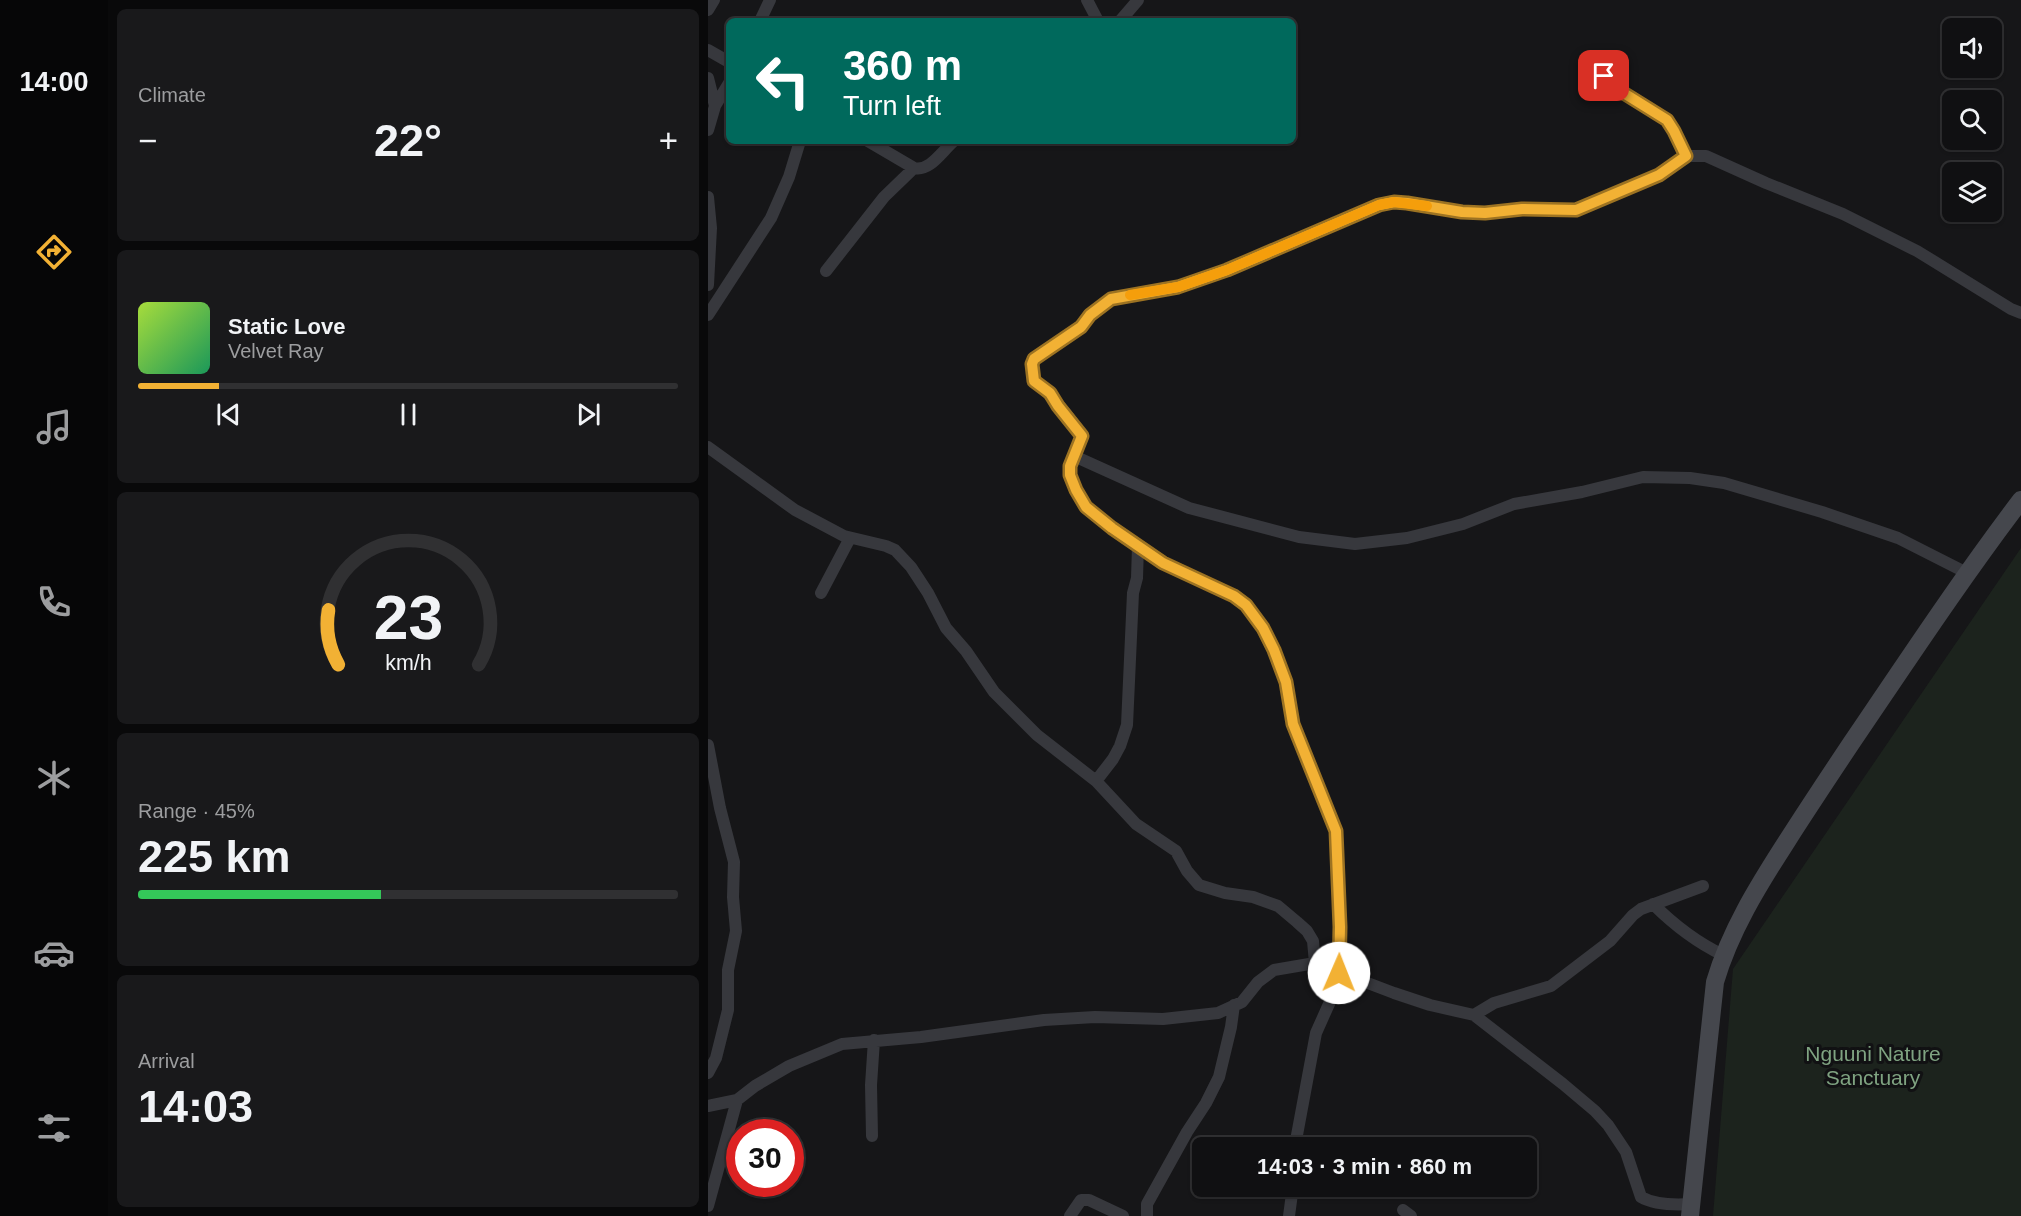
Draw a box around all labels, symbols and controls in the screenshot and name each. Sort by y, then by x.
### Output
map controls [1942,18,2002,222]
button: sound [1942,18,2002,78]
icon: left [744,42,822,120]
text: 360 m [843,42,962,89]
pin [1578,50,1629,101]
icon: arrive [1587,59,1620,92]
text: 14:00 [19,67,89,97]
text: Climate [138,84,206,106]
button: search [1942,90,2002,150]
text: Turn left [843,91,941,121]
text: 22° [374,115,442,166]
text: − [138,122,157,159]
text: + [659,122,678,159]
button: layers [1942,162,2002,222]
icon: directions [33,231,75,273]
text: Static Love [228,314,345,339]
text: Velvet Ray [228,340,324,362]
icon: previous [212,398,245,431]
icon: pause [392,398,425,431]
icon: next [572,398,605,431]
icon: music [33,406,75,448]
icon: phone [33,581,75,623]
text: 23 [373,583,443,652]
text: km/h [385,651,431,675]
icon: climate [33,757,75,799]
text: Range · 45% [138,800,255,822]
text: 225 km [138,831,291,882]
icon: car [33,932,75,974]
position arrow [1307,941,1371,1005]
park label: Nguuni Nature Sanctuary [1805,1042,1941,1089]
text: Arrival [138,1050,195,1072]
text: 14:03 [138,1081,253,1132]
icon: filters [33,1107,75,1149]
speed limit sign: 30 [726,1119,804,1197]
text: 14:03 · 3 min · 860 m [1257,1154,1472,1179]

